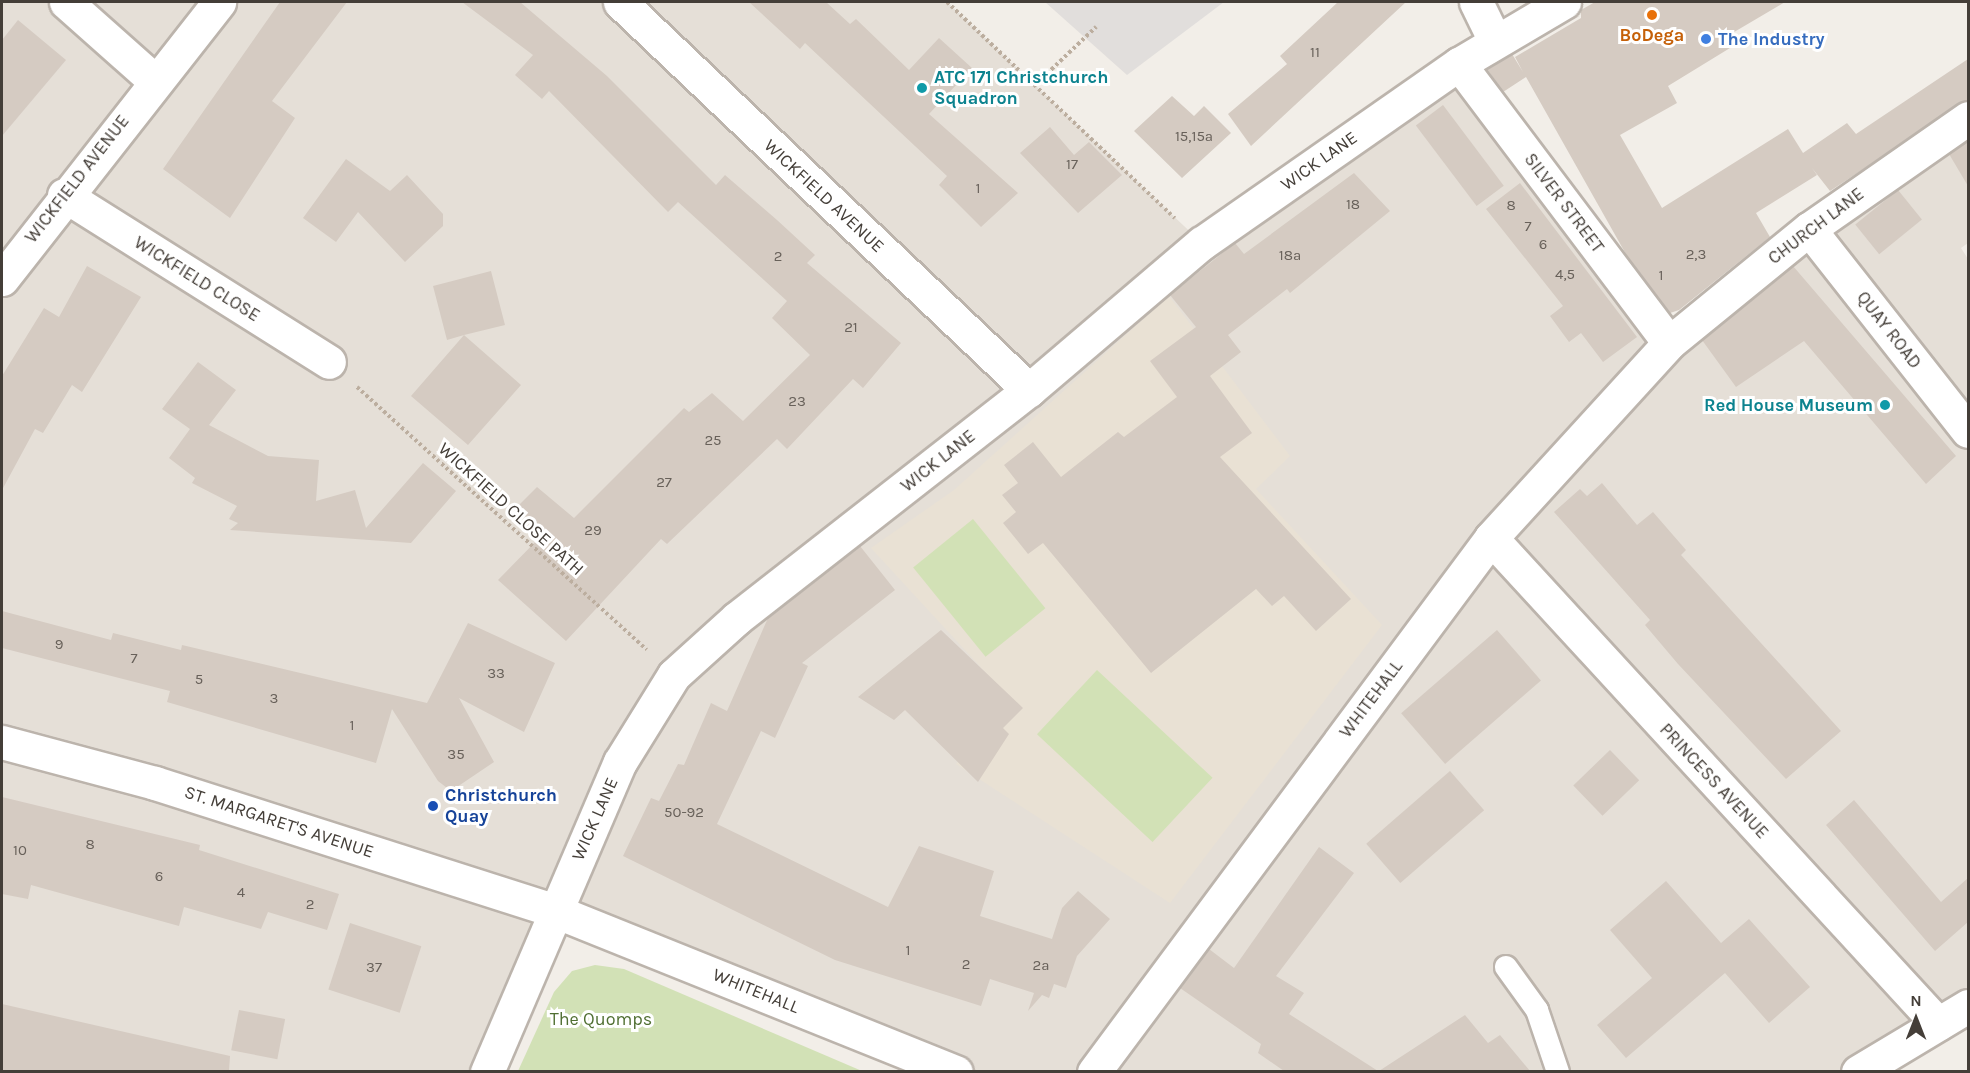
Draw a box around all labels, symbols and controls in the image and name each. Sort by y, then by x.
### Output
marker: BoDega [1645,8,1659,22]
place label: BoDega [1620,24,1684,46]
place label: The Industry [1718,28,1825,50]
marker: The Industry [1699,32,1713,46]
house number: 11 [1310,44,1320,62]
place label: ATC 171 Christchurch Squadron [934,67,1108,110]
marker: ATC 171 Christchurch Squadron [915,81,929,95]
street label: WICKFIELD AVENUE [20,111,134,247]
street label: WICK LANE [1277,127,1361,195]
house number: 15,15a [1175,128,1213,146]
street label: WICKFIELD AVENUE [759,135,889,257]
street label: SILVER STREET [1519,149,1609,257]
house number: 17 [1066,156,1078,174]
house number: 1 [976,180,980,198]
street label: CHURCH LANE [1764,183,1868,269]
house number: 18 [1346,196,1360,214]
house number: 8 [1506,197,1516,215]
house number: 7 [1524,218,1532,236]
street label: WICKFIELD CLOSE [130,232,264,326]
house number: 6 [1539,236,1547,254]
house number: 2,3 [1686,246,1706,264]
house number: 18a [1279,247,1301,265]
house number: 2 [774,248,782,266]
house number: 4,5 [1555,266,1575,284]
house number: 1 [1659,267,1663,285]
street label: QUAY ROAD [1852,287,1926,373]
house number: 21 [844,319,858,337]
house number: 23 [788,393,806,411]
place label: Red House Museum [1704,394,1873,416]
marker: Red House Museum [1878,398,1892,412]
street label: WICK LANE [896,425,980,497]
house number: 25 [704,432,722,450]
street label: WICKFIELD CLOSE PATH [434,438,588,580]
house number: 27 [656,474,672,492]
house number: 29 [584,522,602,540]
house number: 9 [55,636,63,654]
house number: 7 [130,650,138,668]
street label: WHITEHALL [1335,656,1407,742]
house number: 33 [487,665,505,683]
house number: 5 [195,671,203,689]
house number: 3 [270,690,278,708]
house number: 1 [350,717,354,735]
street label: PRINCESS AVENUE [1655,719,1773,843]
house number: 35 [447,746,465,764]
street label: WICK LANE [567,774,623,864]
street label: ST. MARGARET'S AVENUE [182,781,376,863]
place label: Christchurch Quay [445,785,557,828]
marker: Christchurch Quay [426,799,440,813]
house number: 50-92 [664,804,704,822]
house number: 8 [85,836,95,854]
house number: 10 [13,842,27,860]
house number: 6 [155,868,163,886]
house number: 4 [237,884,245,902]
house number: 2 [306,896,314,914]
house number: 1 [906,942,910,960]
house number: 2 [962,956,970,974]
house number: 2a [1033,957,1049,975]
house number: 37 [366,959,382,977]
street label: WHITEHALL [710,964,802,1018]
north arrow [1886,989,1946,1049]
text: N [1910,991,1922,1010]
park label: The Quomps [550,1008,652,1030]

